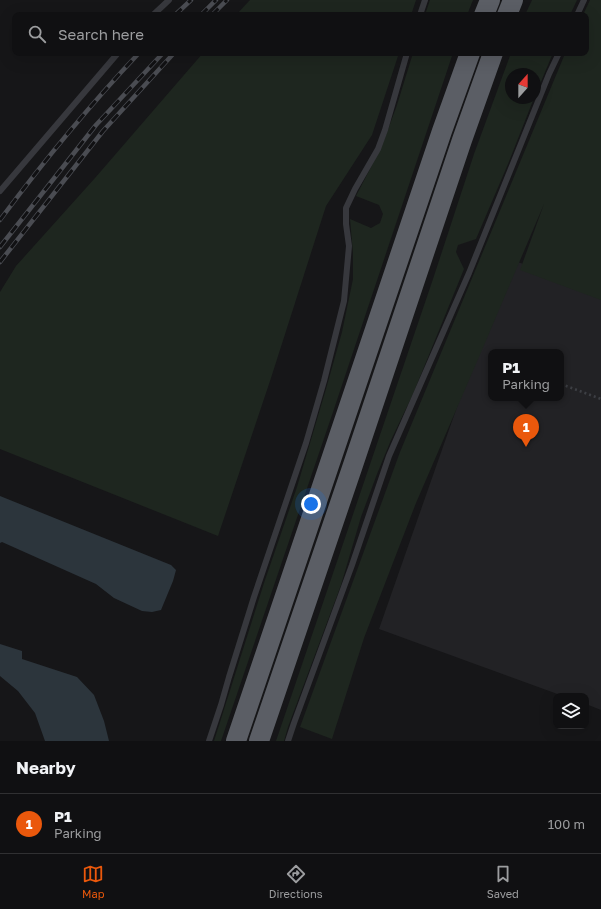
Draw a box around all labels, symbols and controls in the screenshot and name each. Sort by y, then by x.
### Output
search box [12,12,589,56]
icon: search [26,23,48,45]
text: Search here [58,25,144,43]
north arrow [505,68,541,104]
popup [488,349,564,401]
text: P1 [502,358,520,376]
text: Parking [502,376,550,392]
pin: 1 [513,414,539,447]
your location [301,494,321,514]
map controls [553,693,589,729]
button: layers [553,693,589,729]
text: Nearby [16,757,76,778]
text: P1 [54,807,72,825]
text: 1 [26,816,32,832]
text: 100 m [548,816,585,832]
text: Parking [54,825,102,841]
tab: Map [82,863,105,900]
tab: Directions [269,863,323,900]
tab: Saved [487,863,519,900]

